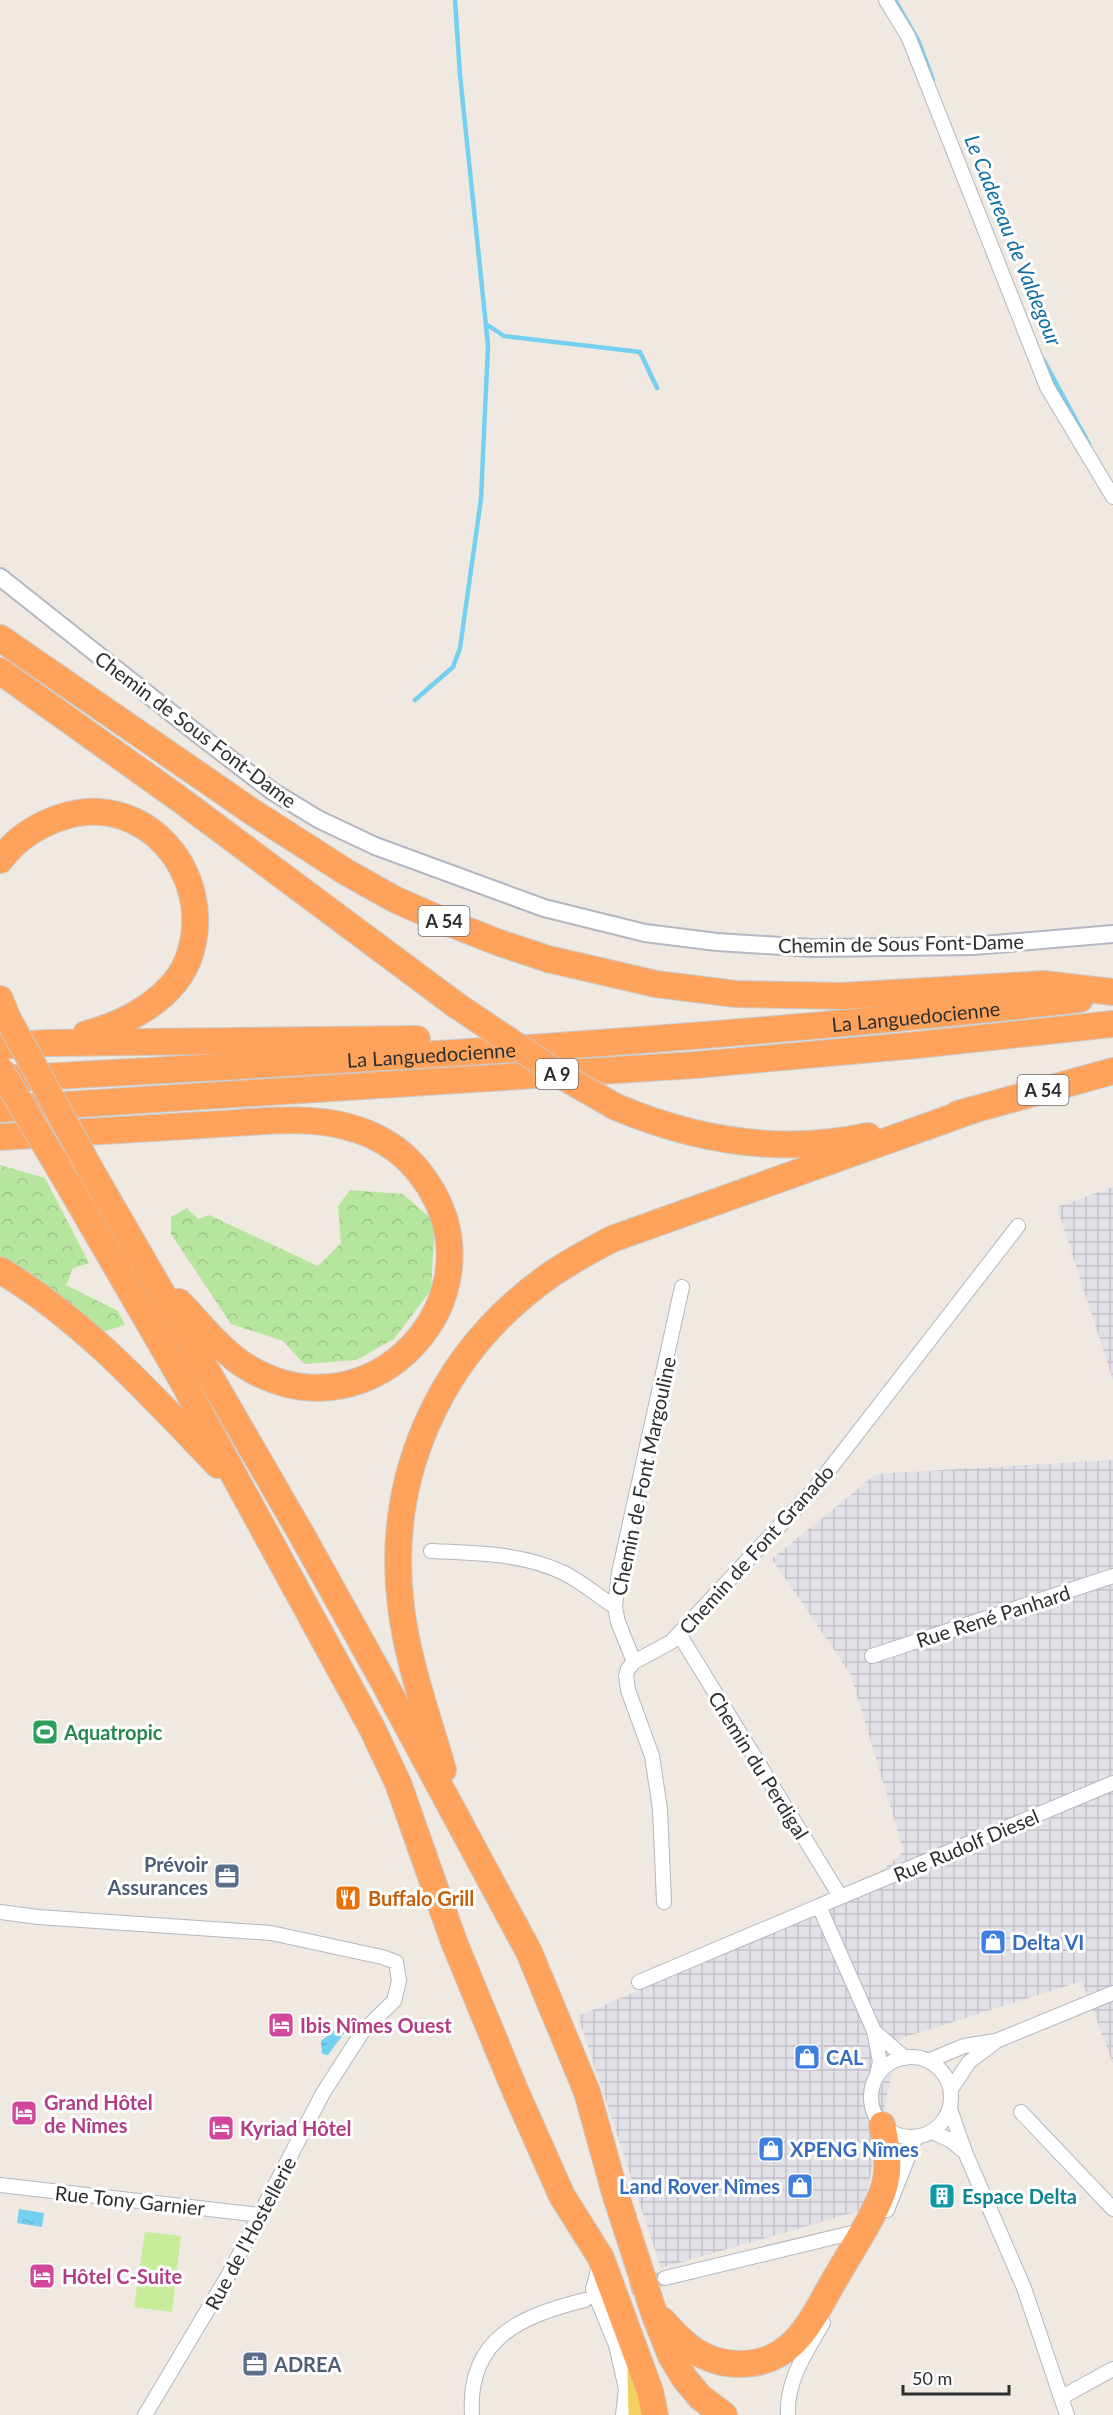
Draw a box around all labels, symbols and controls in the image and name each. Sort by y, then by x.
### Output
water label: Le Cadereau de Valdegour [960,131,1068,350]
street label: Chemin de Sous Font-Dame [91,645,301,813]
road number: A 54 [418,906,470,936]
street label: Chemin de Sous Font-Dame [778,929,1024,957]
street label: La Languedocienne [830,996,1001,1036]
street label: La Languedocienne [346,1037,517,1072]
road number: A 9 [536,1059,578,1089]
road number: A 54 [1018,1075,1068,1105]
street label: Chemin de Font Margouline [606,1354,680,1598]
street label: Chemin de Font Granado [674,1459,838,1639]
street label: Rue René Panhard [913,1580,1073,1652]
street label: Chemin du Perdigal [704,1687,814,1843]
sports icon: Aquatropic [30,1717,60,1747]
place label: Aquatropic [63,1720,163,1744]
street label: Rue Rudolf Diesel [890,1804,1042,1886]
place label: Prévoir Assurances [107,1852,209,1899]
office icon: Prévoir Assurances [212,1861,242,1891]
restaurant icon: Buffalo Grill [333,1883,363,1913]
place label: Buffalo Grill [368,1886,474,1910]
shop icon: Delta VI [978,1927,1008,1957]
place label: Delta VI [1012,1930,1084,1954]
hotel icon: Ibis Nîmes Ouest [266,2010,296,2040]
place label: Ibis Nîmes Ouest [300,2013,452,2037]
shop icon: CAL [792,2042,822,2072]
place label: CAL [826,2045,864,2069]
place label: Grand Hôtel de Nîmes [44,2090,153,2137]
hotel icon: Grand Hôtel de Nîmes [9,2098,39,2128]
hotel icon: Kyriad Hôtel [206,2113,236,2143]
place label: Kyriad Hôtel [240,2116,352,2140]
shop icon: XPENG Nîmes [756,2134,786,2164]
place label: XPENG Nîmes [790,2137,919,2161]
street label: Rue de l'Hostellerie [200,2152,300,2314]
shop icon: Land Rover Nîmes [785,2171,815,2201]
place label: Land Rover Nîmes [619,2174,780,2198]
street label: Rue Tony Garnier [54,2180,207,2220]
building icon: Espace Delta [927,2181,957,2211]
place label: Espace Delta [962,2184,1077,2208]
hotel icon: Hôtel C-Suite [27,2261,57,2291]
place label: Hôtel C-Suite [62,2264,182,2288]
office icon: ADREA [240,2349,270,2379]
place label: ADREA [273,2352,341,2376]
scale bar [903,2358,1010,2396]
text: 50 m [912,2367,952,2389]

